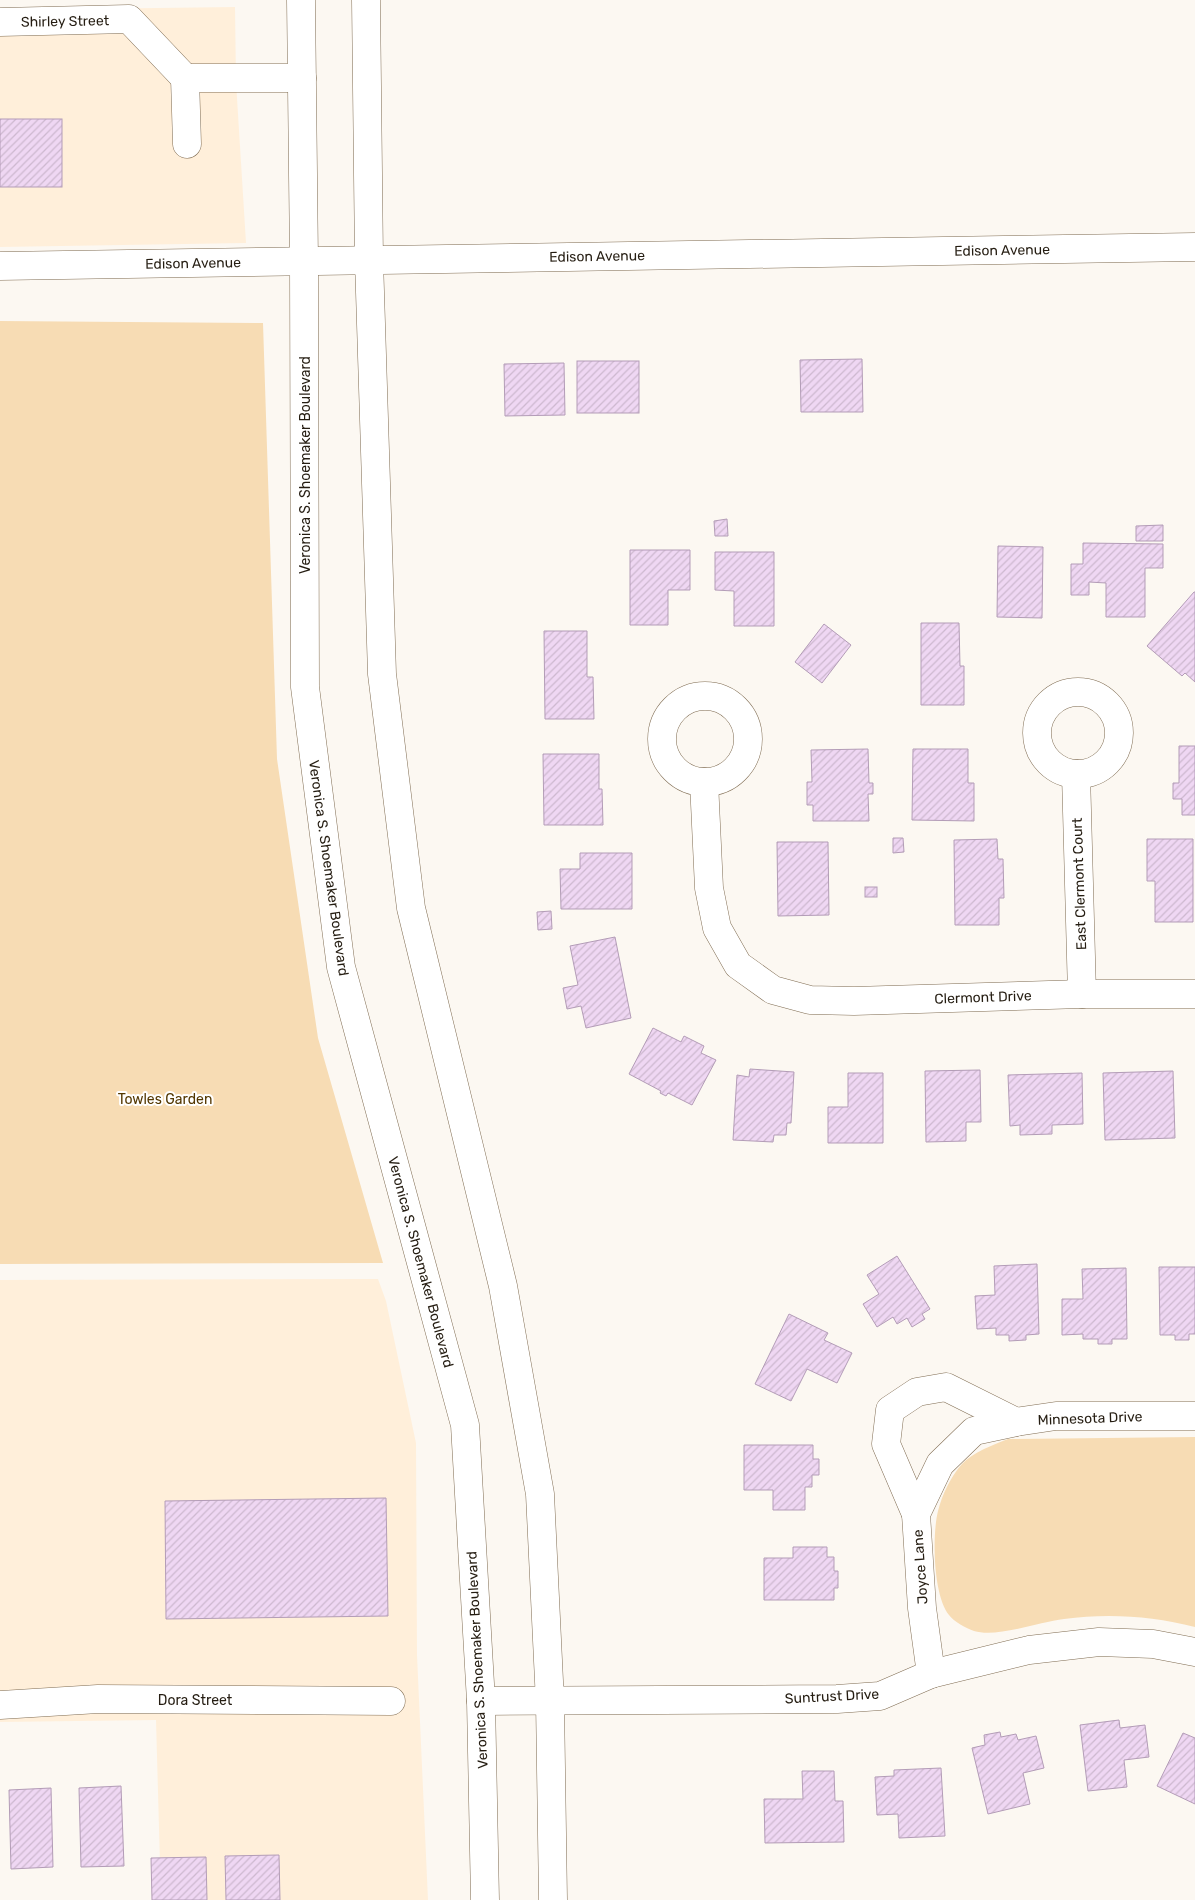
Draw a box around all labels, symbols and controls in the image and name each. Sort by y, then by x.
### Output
street label: Shirley Street [21,12,110,31]
street label: Edison Avenue [954,241,1050,260]
street label: Edison Avenue [549,247,645,266]
street label: Edison Avenue [145,254,241,273]
street label: Veronica S. Shoemaker Boulevard [297,356,314,574]
street label: Veronica S. Shoemaker Boulevard [305,759,352,977]
street label: East Clermont Court [1069,817,1090,950]
street label: Clermont Drive [934,987,1032,1008]
park label: Towles Garden [118,1091,212,1108]
street label: Veronica S. Shoemaker Boulevard [384,1155,457,1370]
street label: Minnesota Drive [1037,1408,1143,1429]
street label: Joyce Lane [909,1529,932,1605]
street label: Veronica S. Shoemaker Boulevard [463,1551,492,1769]
street label: Suntrust Drive [784,1686,880,1707]
street label: Dora Street [158,1692,233,1709]

